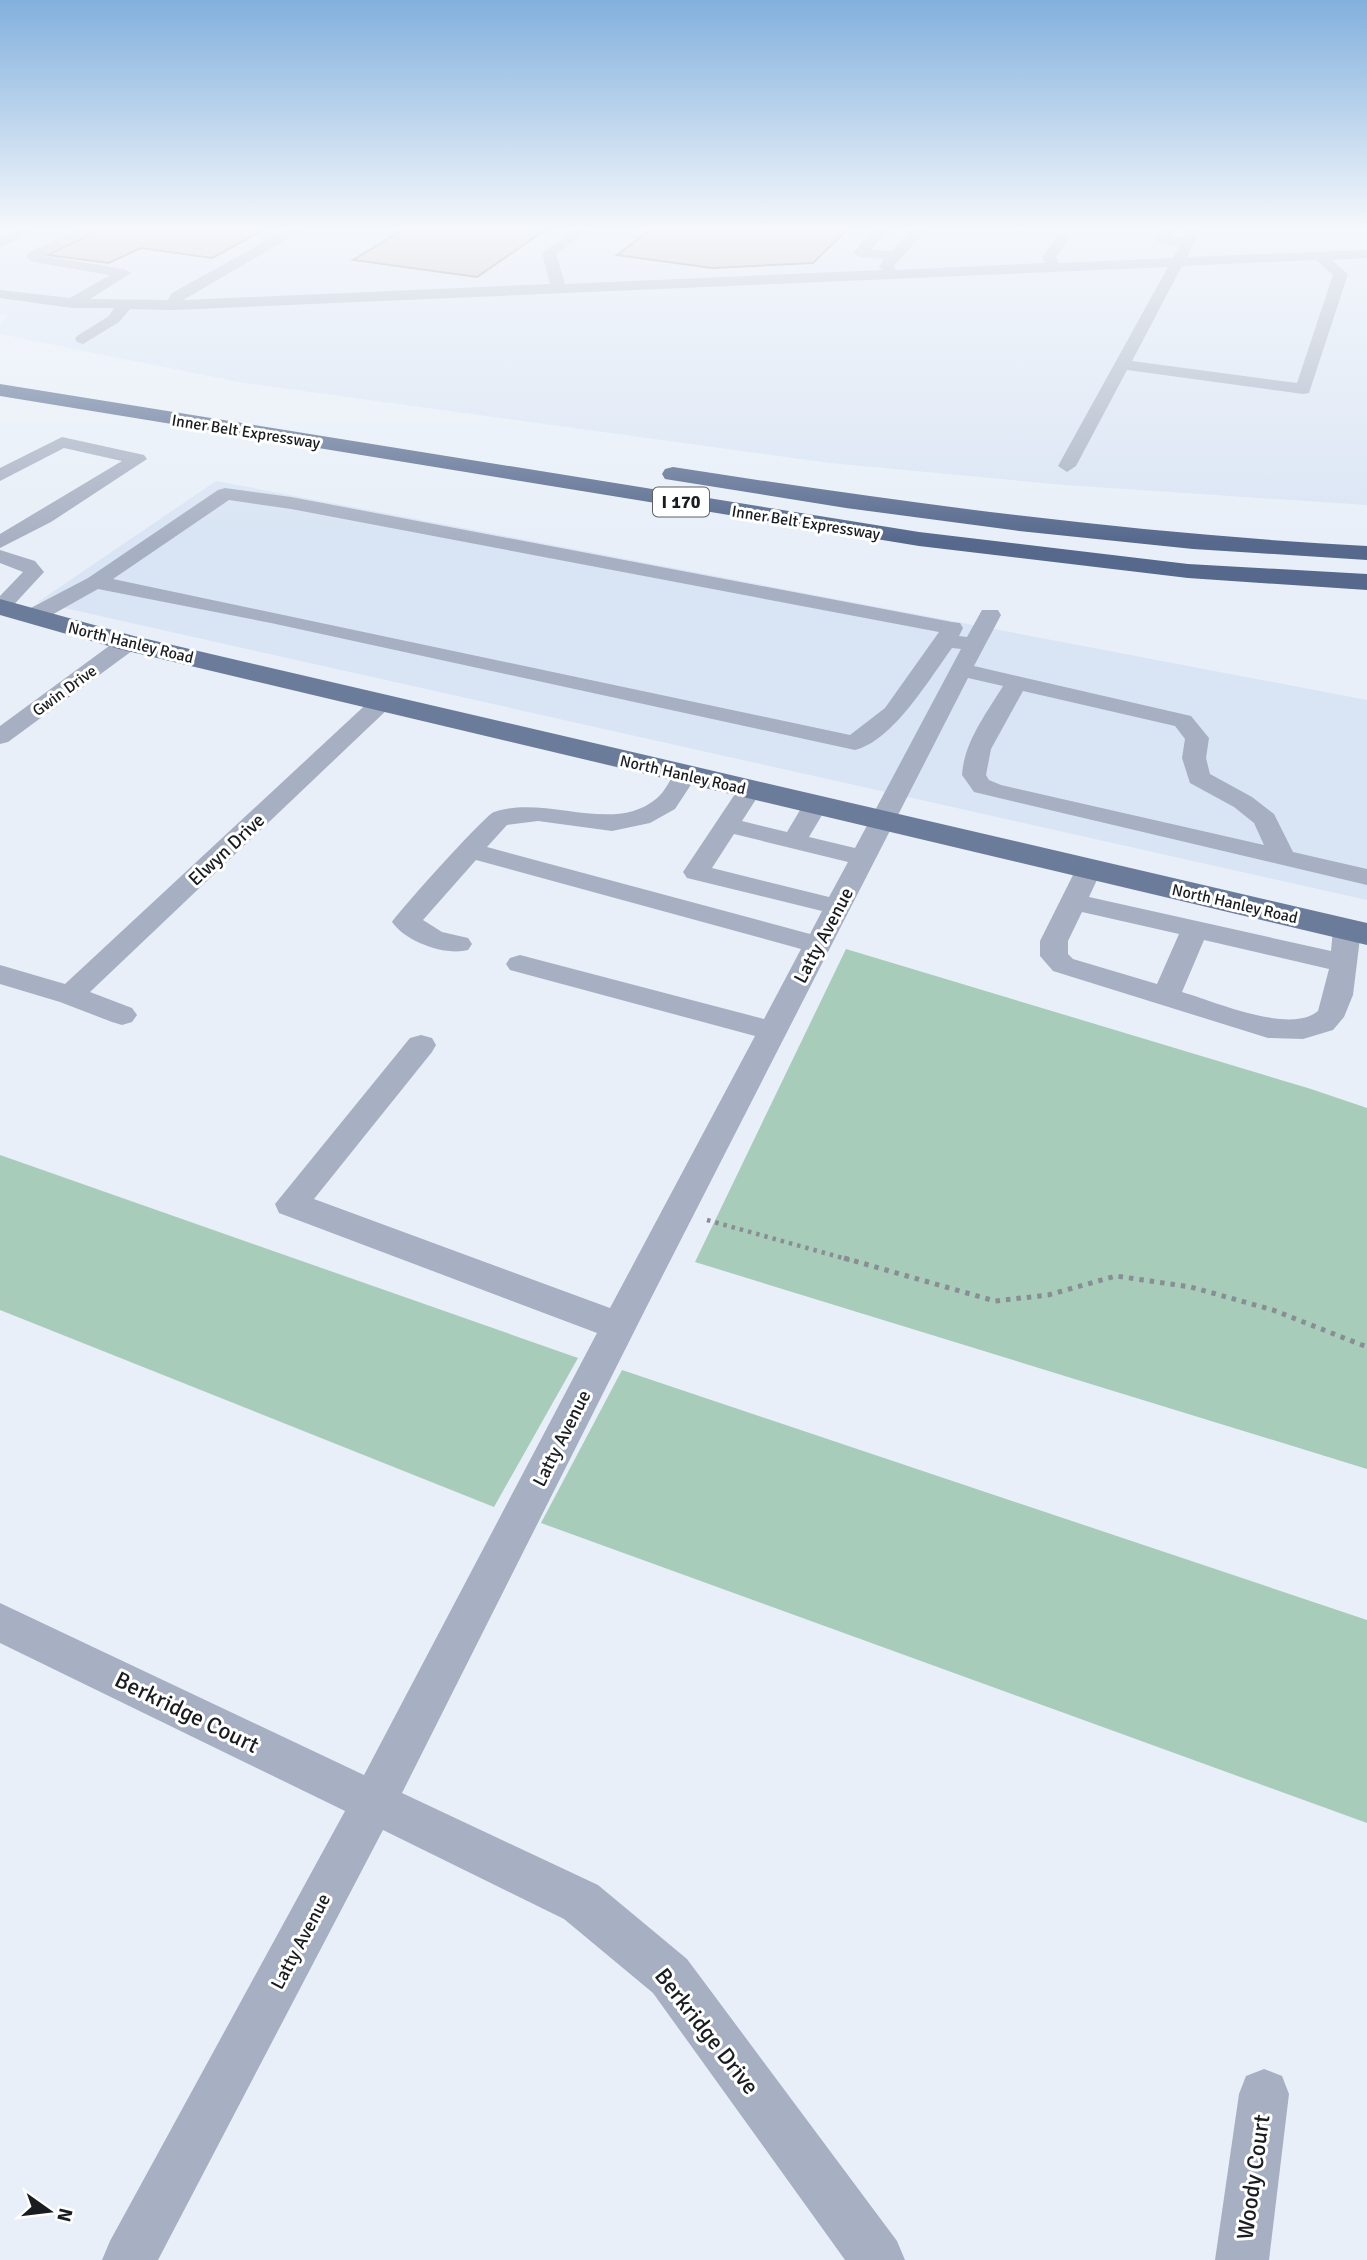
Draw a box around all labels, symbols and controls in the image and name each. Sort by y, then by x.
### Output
street label: Inner Belt Expressway [170,410,322,454]
road number: I 170 [653,488,709,516]
street label: Inner Belt Expressway [730,501,882,545]
street label: North Hanley Road [66,618,196,668]
street label: Gwin Drive [29,661,101,721]
street label: North Hanley Road [618,751,748,799]
street label: Elwyn Drive [183,808,270,891]
street label: North Hanley Road [1170,880,1300,928]
street label: Latty Avenue [789,883,859,987]
street label: Latty Avenue [527,1386,596,1491]
street label: Berkridge Court [110,1665,264,1760]
street label: Latty Avenue [266,1889,336,1993]
street label: Berkridge Drive [648,1962,765,2100]
street label: Woody Court [1230,2113,1277,2241]
north arrow [14,2176,84,2246]
text: N [51,2206,78,2224]

